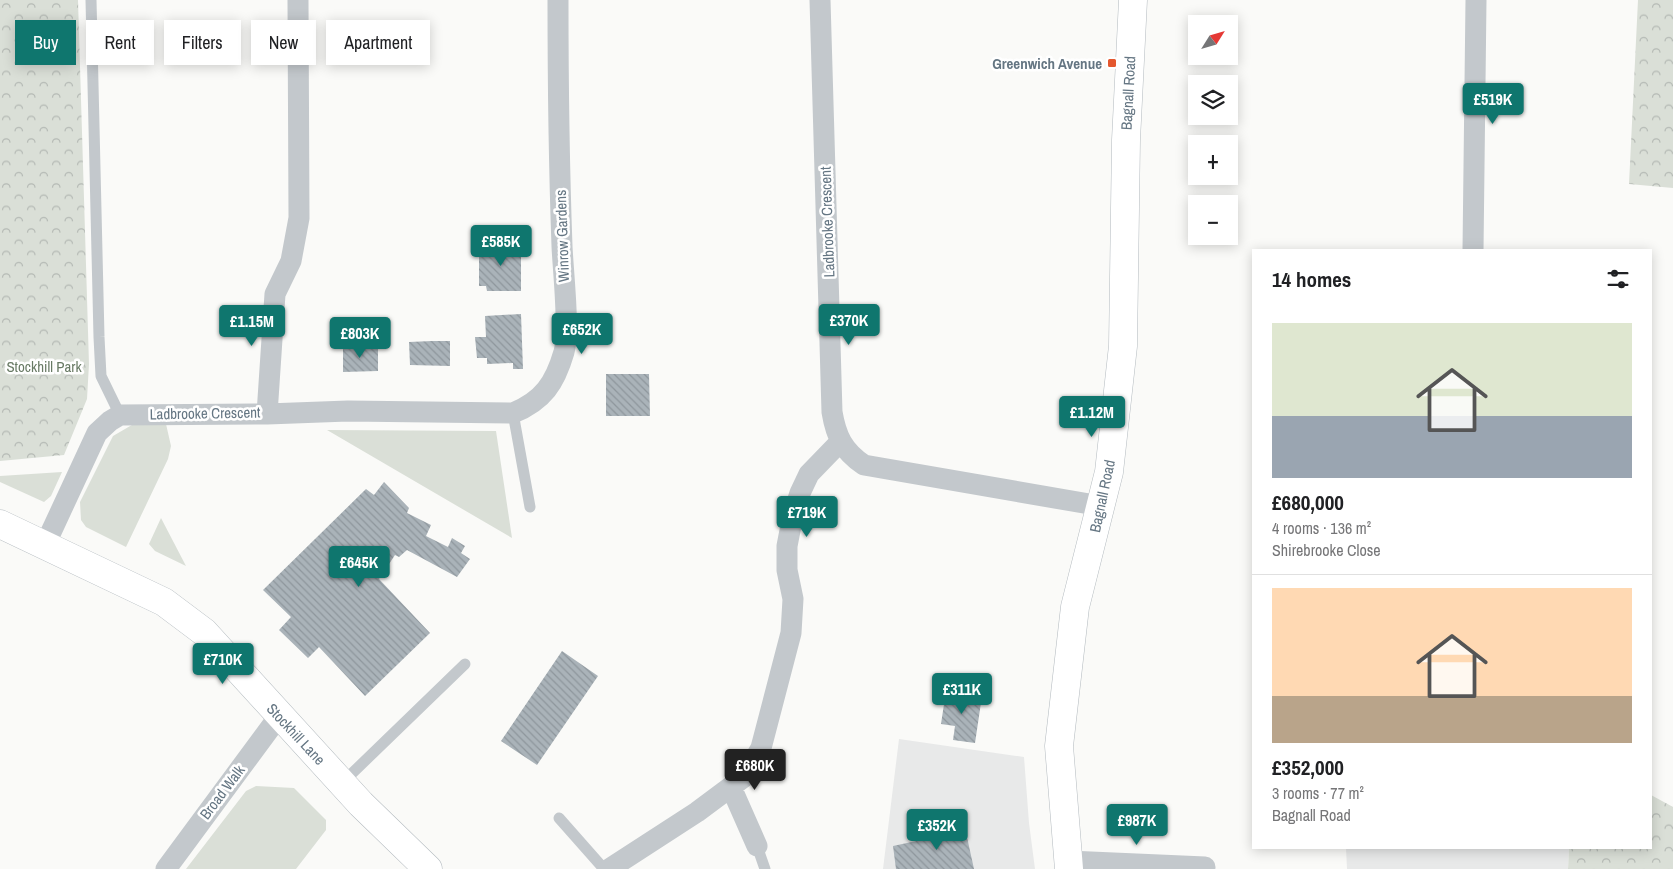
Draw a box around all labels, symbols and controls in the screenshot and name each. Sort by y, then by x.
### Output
north arrow [1188,15,1238,65]
map controls [1188,15,1238,245]
chip: Buy [15,20,76,65]
chip: Rent [86,20,154,65]
chip: Filters [164,20,241,65]
chip: New [251,20,316,65]
chip: Apartment [326,20,430,65]
place label: Greenwich Avenue [992,53,1102,74]
street label: Bagnall Road [1116,56,1140,130]
marker: Greenwich Avenue [1106,57,1118,69]
button: layers [1188,75,1238,125]
pin: £519K [1458,82,1528,125]
text: £519K [1474,88,1512,110]
button: + [1188,135,1238,185]
street label: Ladbrooke Crescent [815,166,839,278]
street label: Winrow Gardens [550,190,574,282]
button: − [1188,195,1238,245]
pin: £585K [466,224,536,267]
text: £585K [482,230,520,252]
text: 14 homes [1272,265,1351,294]
icon: filters [1604,265,1632,293]
pin: £1.15M [211,304,293,347]
pin: £370K [814,304,884,346]
text: £370K [830,309,868,331]
text: £1.15M [230,310,274,332]
pin: £652K [547,312,617,355]
pin: £803K [325,316,395,359]
text: £652K [563,318,601,340]
text: £803K [341,322,379,344]
icon: home [1407,355,1497,445]
park label: Stockhill Park [6,356,82,377]
pin: £1.12M [1051,396,1133,438]
text: £1.12M [1070,401,1114,423]
street label: Ladbrooke Crescent [149,402,261,424]
street label: Bagnall Road [1084,458,1120,534]
text: £680,000 [1272,488,1344,517]
pin: £719K [772,496,842,538]
text: £719K [788,501,826,523]
text: 4 rooms · 136 m² [1272,517,1371,539]
text: Shirebrooke Close [1272,539,1381,561]
pin: £645K [324,546,394,588]
text: £645K [340,551,378,573]
icon: home [1407,621,1497,711]
pin: £710K [188,642,258,685]
text: £710K [204,648,242,670]
pin: £311K [927,672,997,715]
text: £311K [943,678,981,700]
street label: Stockhill Lane [262,699,330,770]
pin: £680K [720,748,790,791]
text: £352,000 [1272,753,1344,782]
text: £680K [736,754,774,776]
street label: Broad Walk [195,760,250,824]
text: 3 rooms · 77 m² [1272,782,1364,804]
pin: £987K [1102,804,1172,846]
text: Bagnall Road [1272,804,1351,826]
pin: £352K [902,808,972,851]
text: £987K [1118,809,1156,831]
text: £352K [918,814,956,836]

